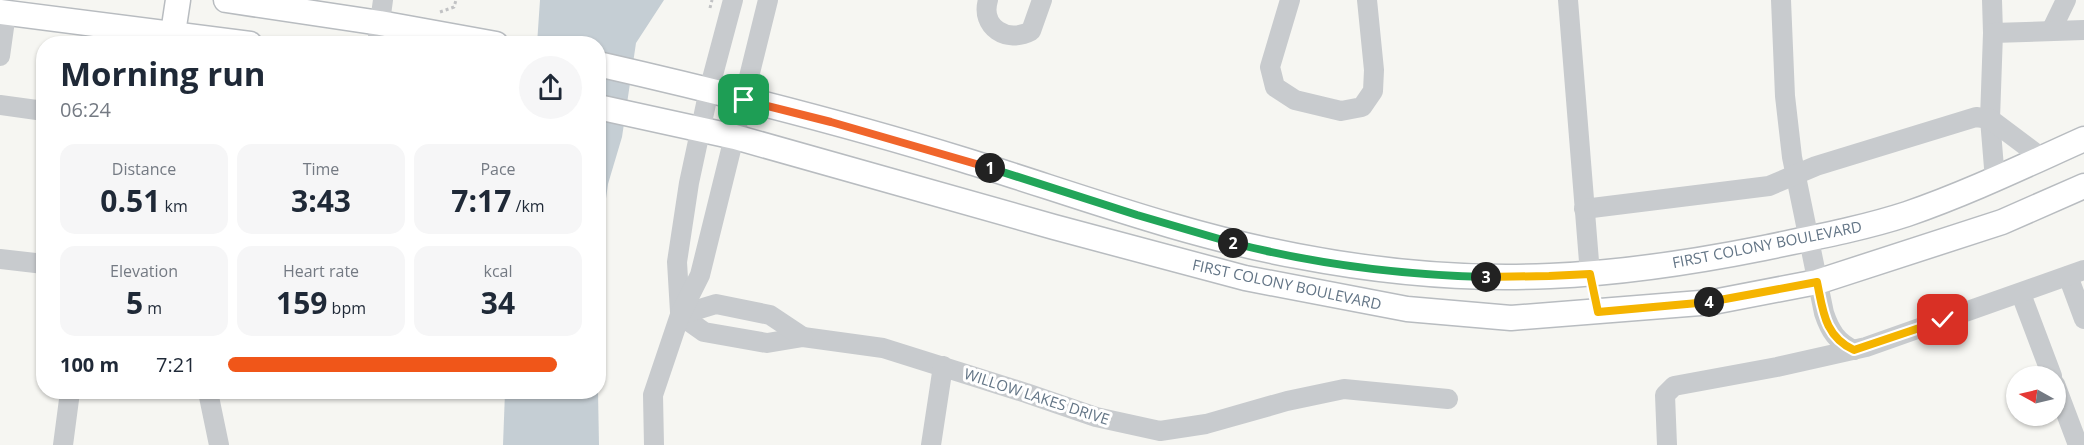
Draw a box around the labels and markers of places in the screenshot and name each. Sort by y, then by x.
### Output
pin [718,74,769,125]
pin: 1 [975,153,1005,183]
pin: 2 [1218,228,1248,258]
pin: 3 [1471,262,1501,292]
pin: 4 [1694,287,1724,317]
pin [1917,294,1968,345]

